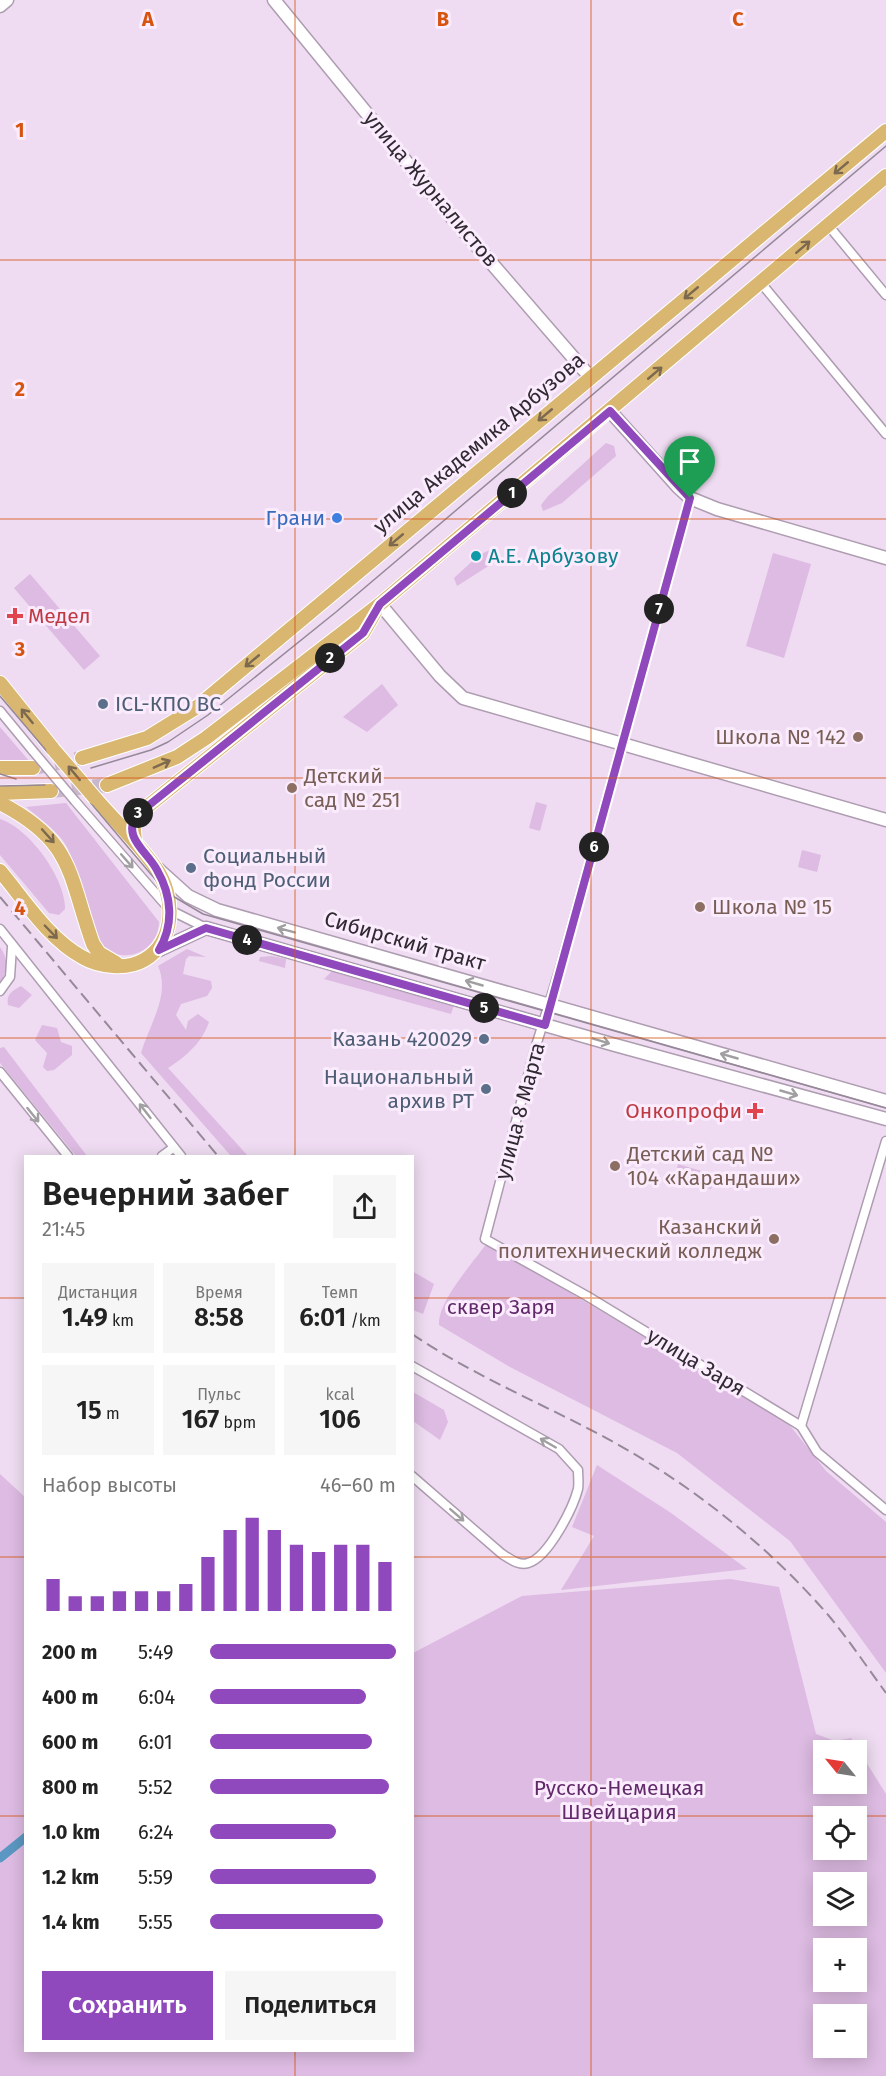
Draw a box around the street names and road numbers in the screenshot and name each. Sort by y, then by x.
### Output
street label: улица Журналистов [358,106,504,272]
street label: улица Академика Арбузова [368,347,590,539]
street label: Сибирский тракт [321,906,489,977]
street label: улица 8 Марта [489,1040,551,1182]
street label: улица Заря [642,1322,750,1402]

